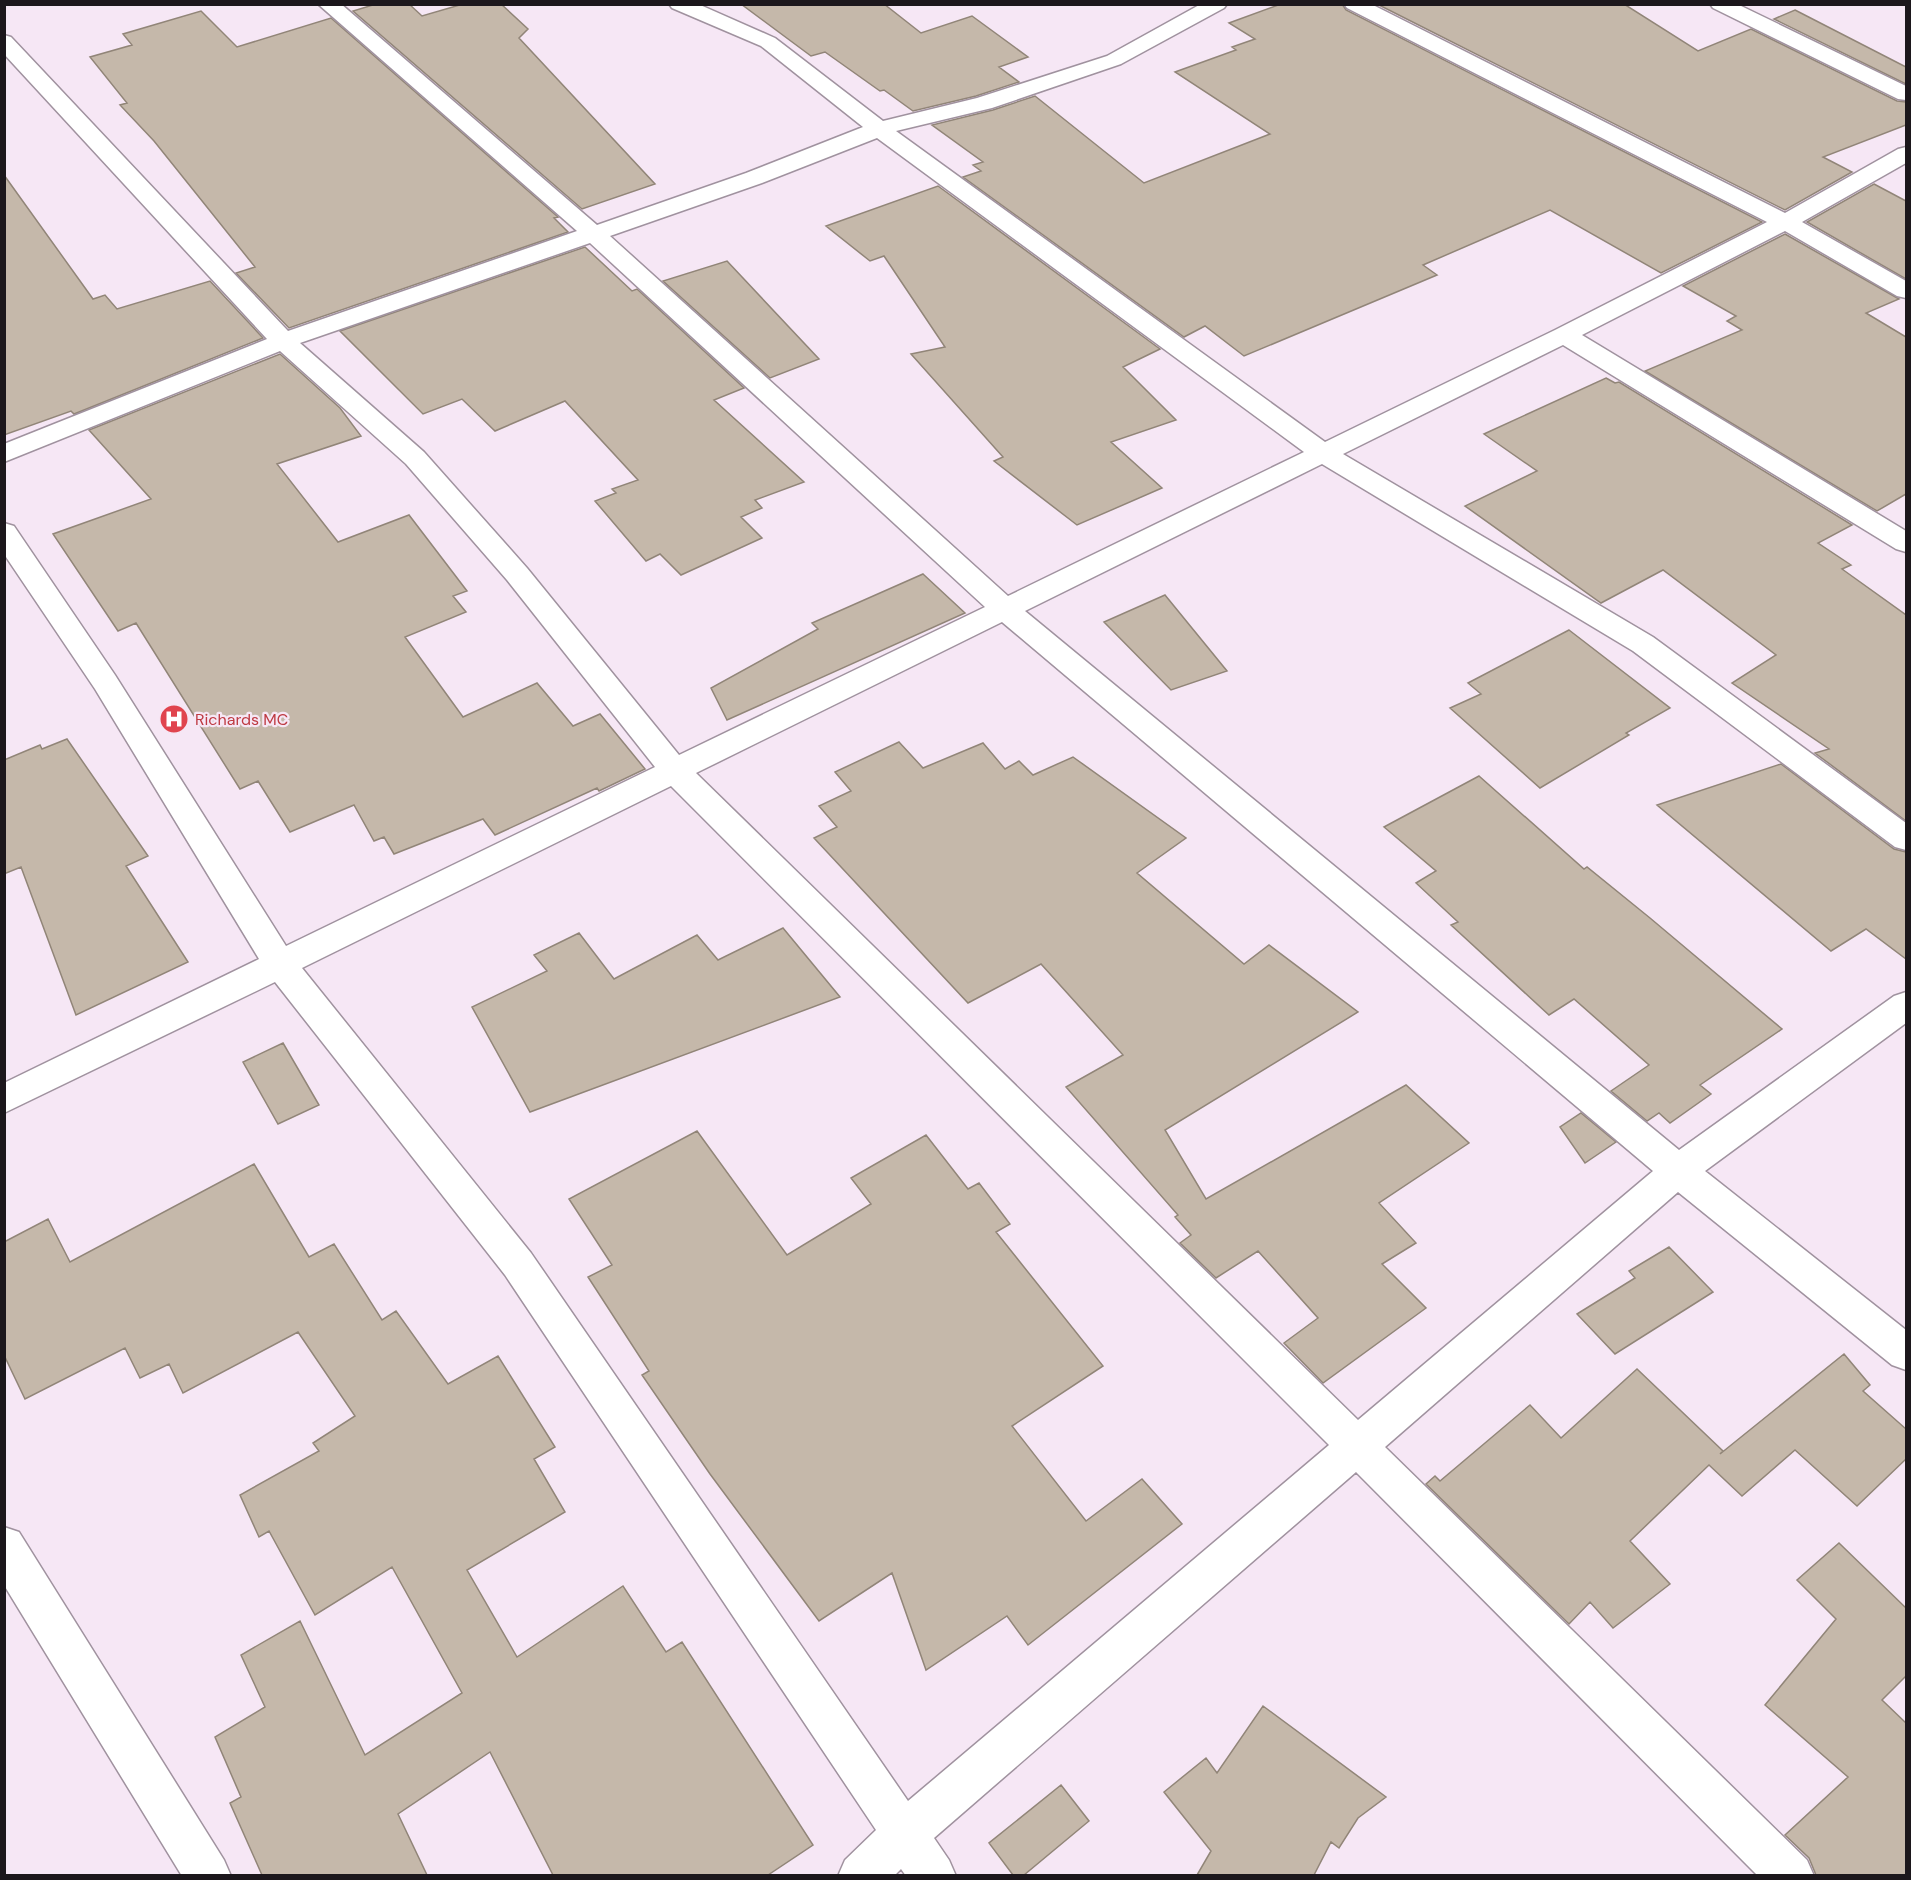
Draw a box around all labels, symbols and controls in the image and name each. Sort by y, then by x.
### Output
hospital icon: Richards MC [158,703,190,735]
place label: Richards MC [195,709,288,730]

